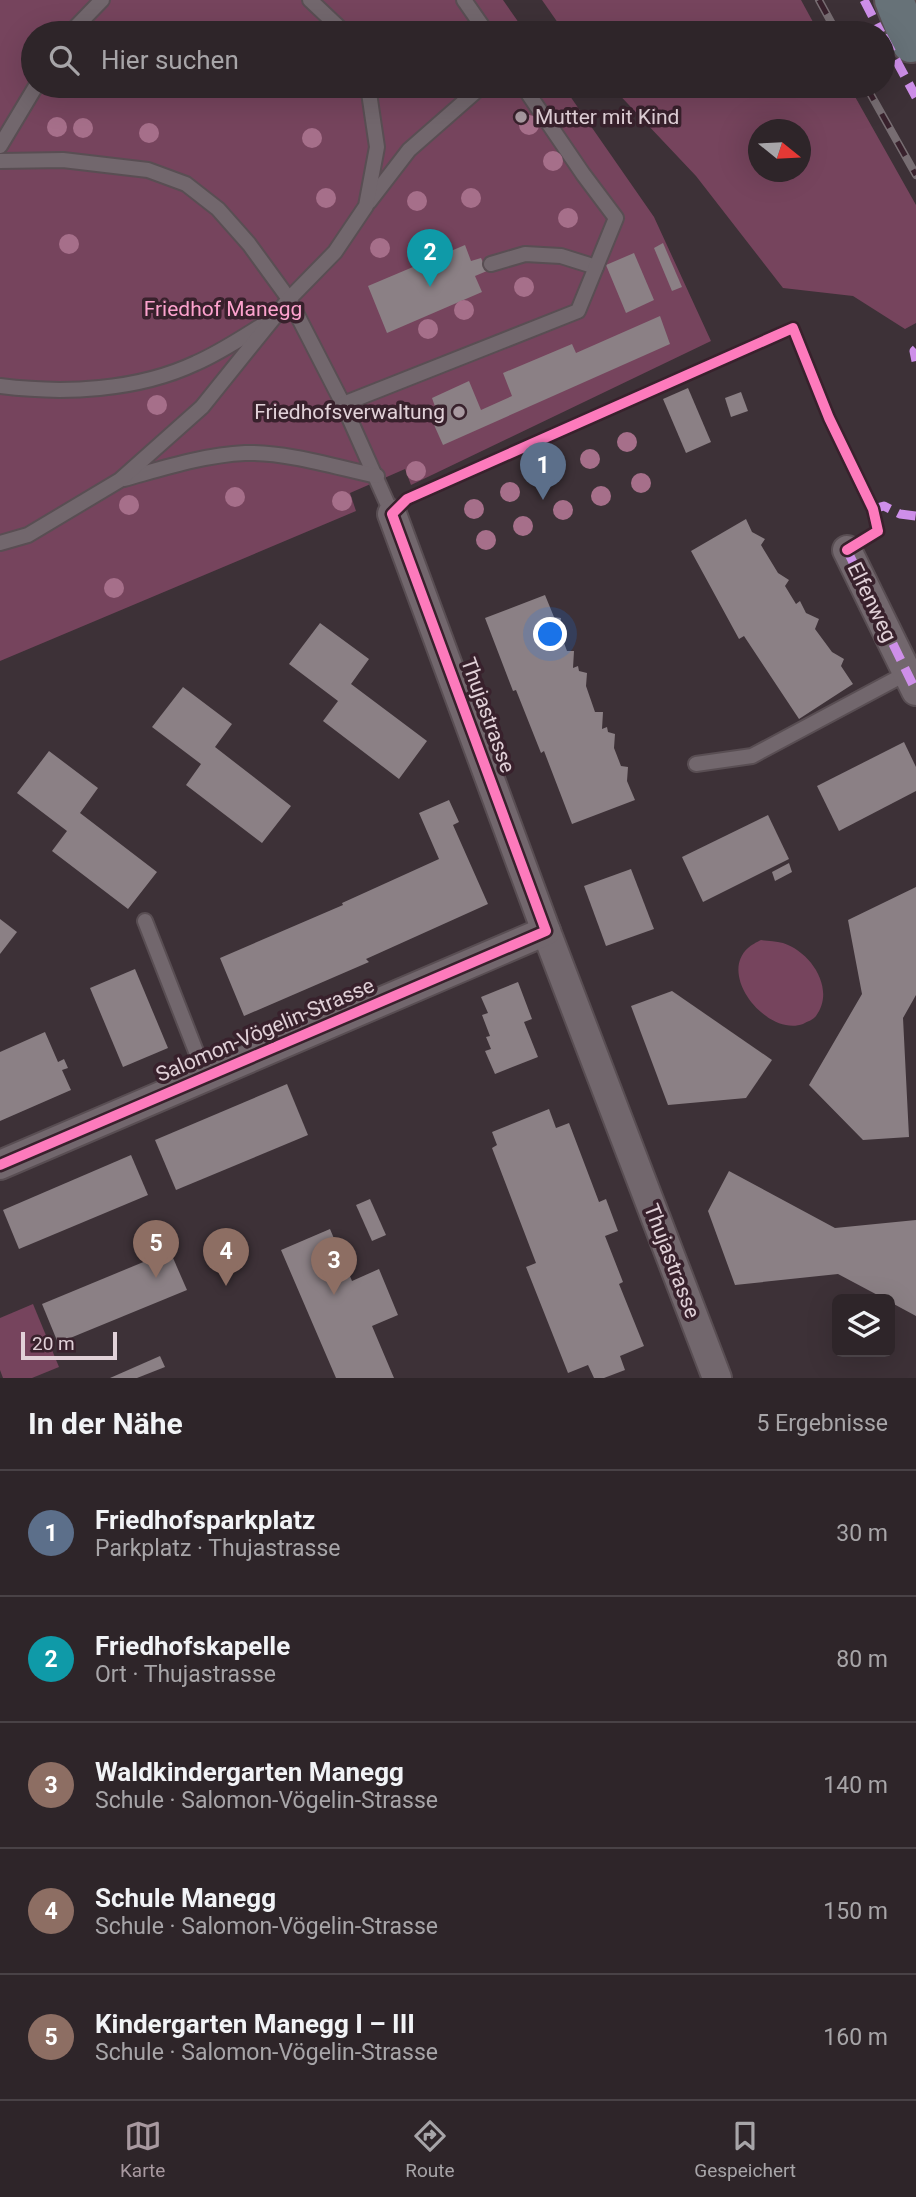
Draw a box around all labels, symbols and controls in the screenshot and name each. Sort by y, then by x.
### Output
search box [21,21,895,98]
icon: search [45,41,83,79]
text: Hier suchen [101,45,239,75]
place label: Mutter mit Kind [535,105,679,129]
marker: Mutter mit Kind [513,109,529,125]
north arrow [748,119,811,182]
pin: 2 [407,229,453,287]
park label: Friedhof Manegg [144,297,302,321]
place label: Friedhofsverwaltung [254,400,445,424]
marker: Friedhofsverwaltung [451,404,467,420]
pin: 1 [520,442,566,500]
street label: Elfenweg [842,558,902,646]
your location [533,617,567,651]
street label: Thujastrasse [456,654,520,776]
street label: Salomon-Vögelin-Strasse [152,973,378,1087]
street label: Thujastrasse [639,1200,705,1322]
pin: 5 [133,1220,179,1278]
pin: 4 [203,1228,249,1286]
pin: 3 [311,1237,357,1295]
map controls [832,1294,895,1357]
button: layers [832,1294,895,1357]
scale bar [21,1329,117,1361]
text: 20 m [32,1332,75,1355]
text: In der Nähe [28,1406,183,1441]
text: 5 Ergebnisse [756,1410,888,1437]
text: Friedhofsparkplatz [95,1505,315,1535]
text: 1 [44,1520,58,1547]
text: 30 m [836,1520,888,1547]
text: Parkplatz · Thujastrasse [95,1535,341,1562]
text: Friedhofskapelle [95,1631,290,1661]
text: 2 [44,1646,58,1673]
text: 80 m [836,1646,888,1673]
text: Ort · Thujastrasse [95,1661,276,1688]
text: Waldkindergarten Manegg [95,1757,404,1787]
text: 3 [44,1772,58,1799]
text: 140 m [823,1772,888,1799]
text: Schule · Salomon-Vögelin-Strasse [95,1787,438,1814]
text: Schule Manegg [95,1883,276,1913]
text: 4 [44,1898,58,1925]
text: 150 m [823,1898,888,1925]
text: Schule · Salomon-Vögelin-Strasse [95,1913,438,1940]
text: Kindergarten Manegg I – III [95,2009,415,2039]
text: 5 [44,2024,58,2051]
text: 160 m [823,2024,888,2051]
text: Schule · Salomon-Vögelin-Strasse [95,2039,438,2066]
tab: Karte [120,2117,165,2182]
tab: Route [405,2117,454,2182]
tab: Gespeichert [694,2117,796,2182]

